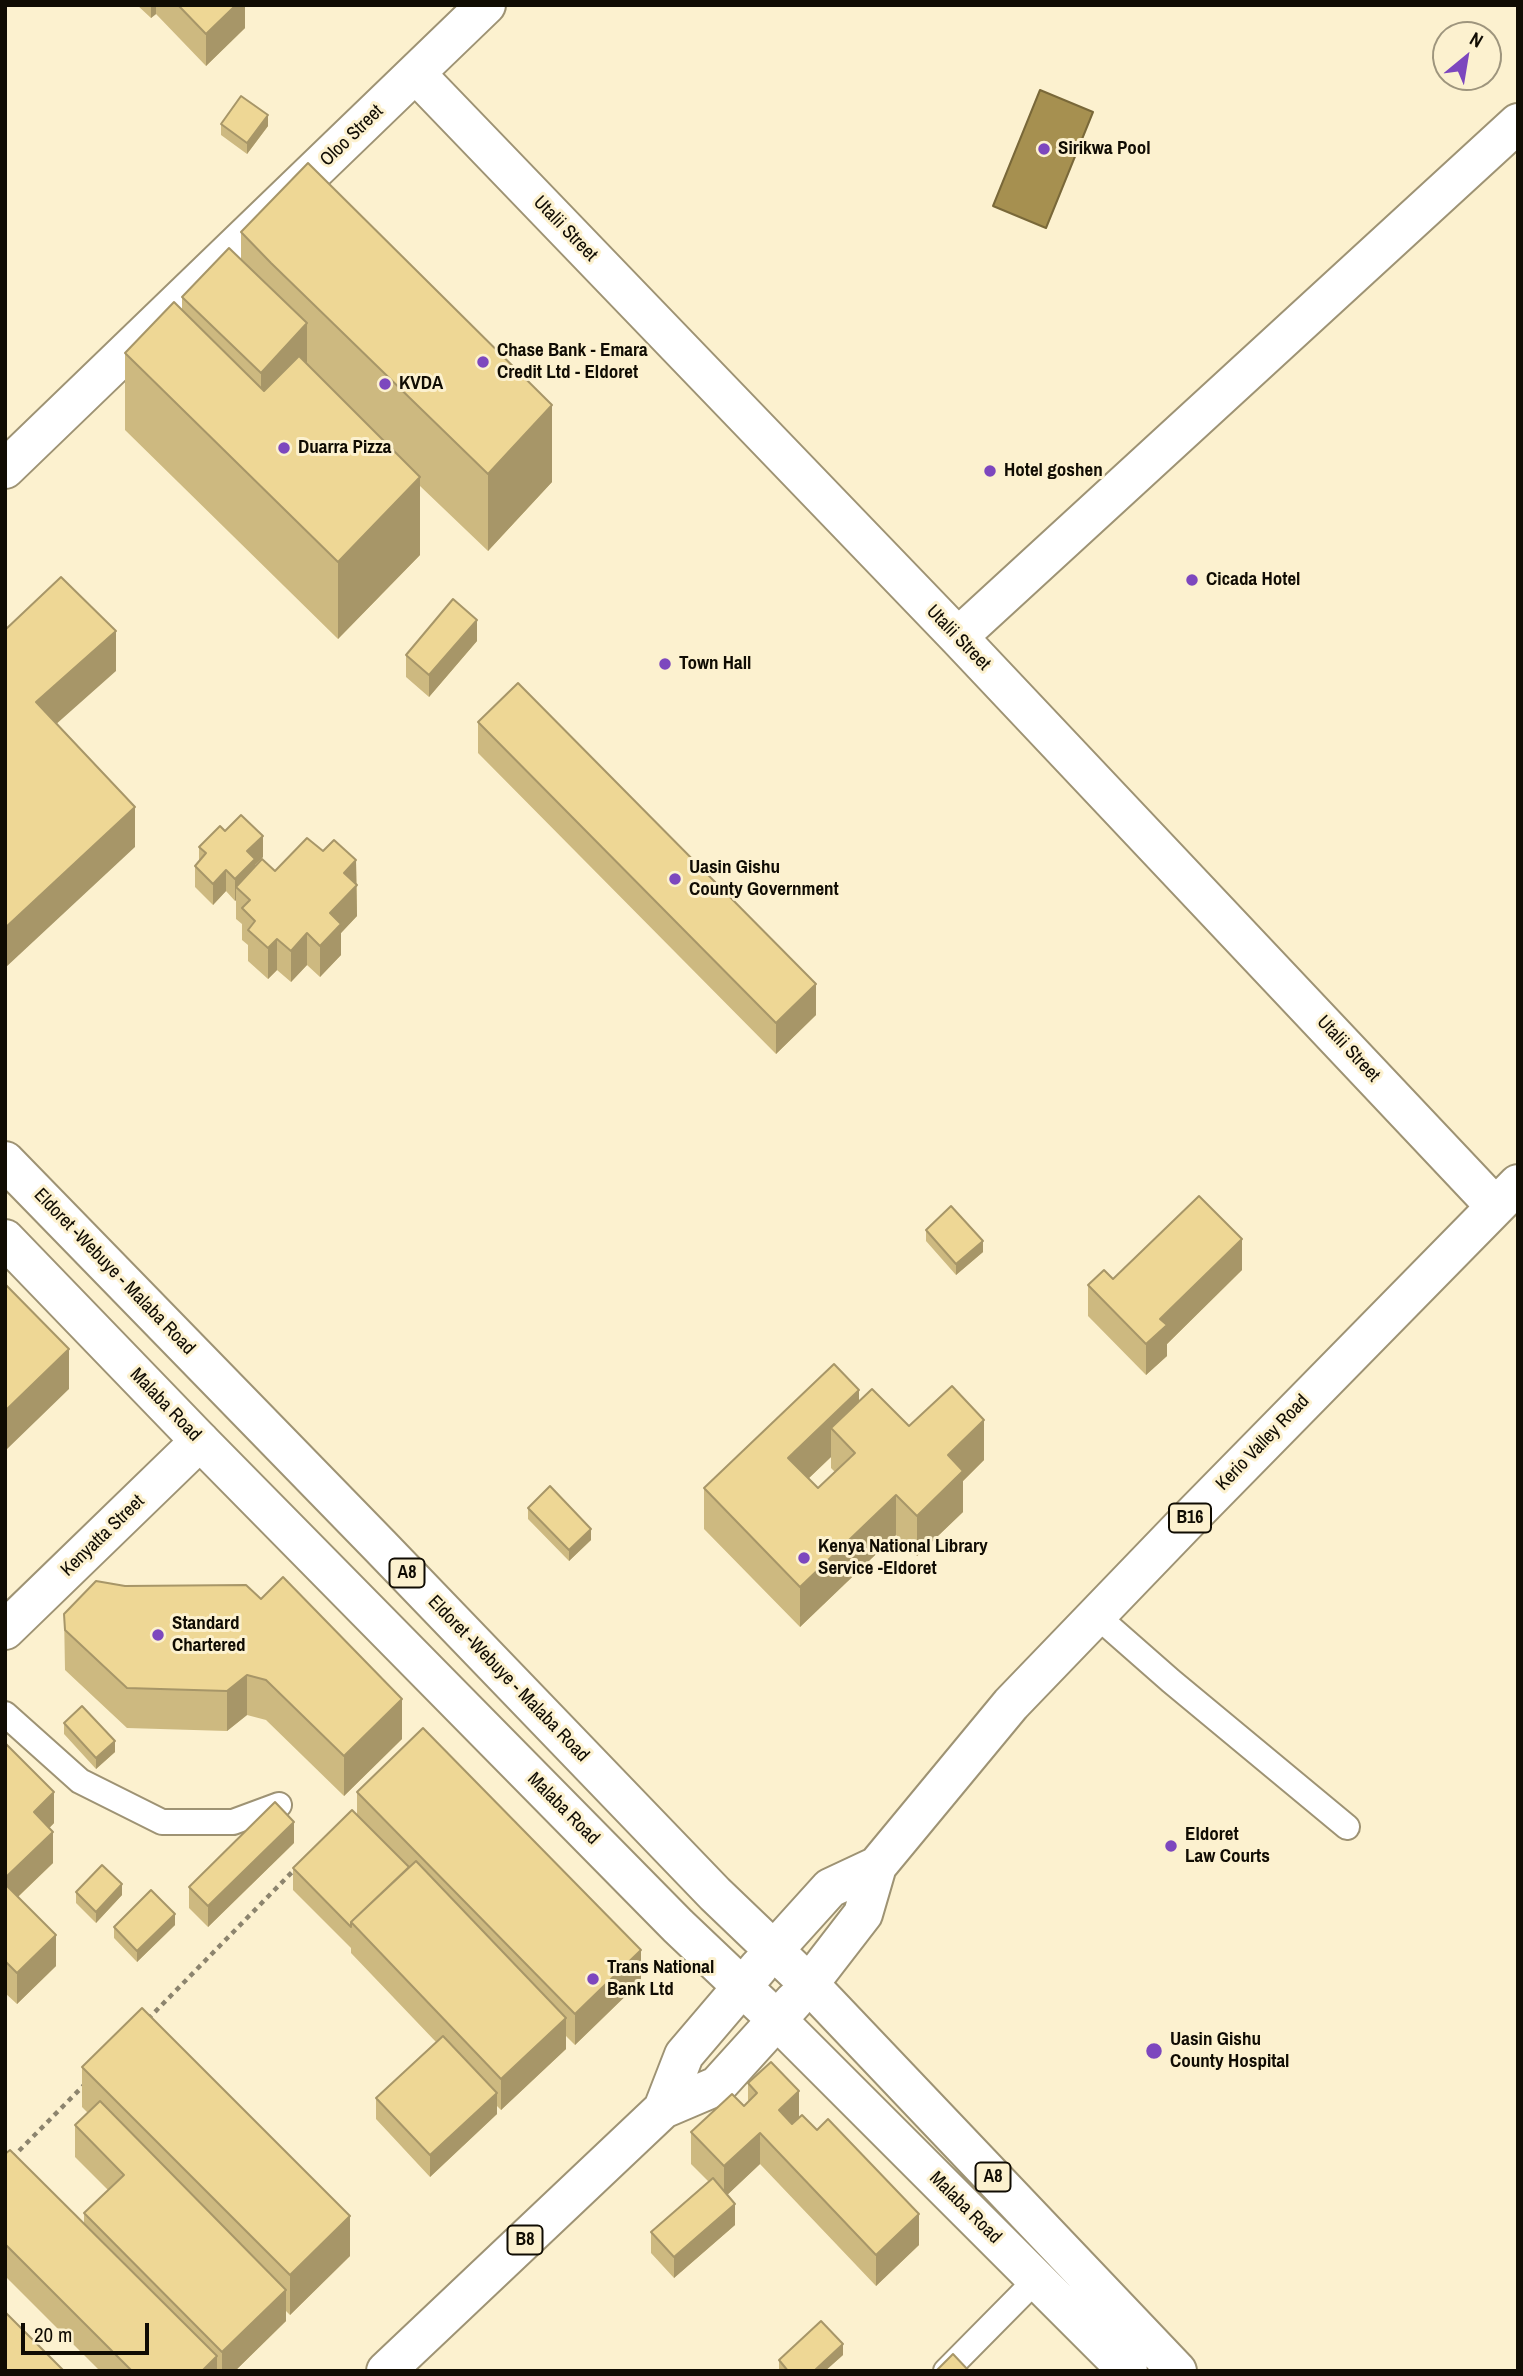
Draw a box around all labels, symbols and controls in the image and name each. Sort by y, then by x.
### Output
north arrow [1432,21,1502,91]
text: N [1465,25,1488,54]
street label: Oloo Street [316,100,388,172]
place label: Sirikwa Pool [1058,138,1151,160]
marker: Sirikwa Pool [1036,141,1052,157]
street label: Utalii Street [528,191,602,267]
place label: Chase Bank - Emara Credit Ltd - Eldoret [497,340,648,384]
marker: Chase Bank - Emara Credit Ltd - Eldoret [475,354,491,370]
place label: KVDA [399,373,443,395]
marker: KVDA [377,376,393,392]
place label: Duarra Pizza [298,437,392,459]
marker: Duarra Pizza [276,440,292,456]
place label: Hotel goshen [1004,460,1103,482]
marker: Hotel goshen [982,463,998,479]
place label: Cicada Hotel [1206,569,1300,591]
marker: Cicada Hotel [1184,572,1200,588]
street label: Utalii Street [921,600,995,676]
place label: Town Hall [679,653,751,675]
marker: Town Hall [657,656,673,672]
place label: Uasin Gishu County Government [689,857,839,901]
marker: Uasin Gishu County Government [667,871,683,887]
street label: Utalii Street [1312,1011,1384,1087]
street label: Eldoret -Webuye - Malaba Road [29,1184,199,1360]
street label: Malaba Road [125,1364,205,1446]
street label: Kerio Valley Road [1212,1390,1314,1496]
street label: Kenyatta Street [56,1490,150,1582]
road number: B16 [1169,1504,1211,1532]
place label: Kenya National Library Service -Eldoret [818,1536,988,1580]
marker: Kenya National Library Service -Eldoret [796,1550,812,1566]
road number: A8 [390,1558,424,1588]
street label: Eldoret -Webuye - Malaba Road [423,1591,593,1767]
place label: Standard Chartered [172,1613,246,1657]
marker: Standard Chartered [150,1627,166,1643]
street label: Malaba Road [522,1768,604,1850]
place label: Eldoret Law Courts [1185,1824,1270,1868]
marker: Eldoret Law Courts [1163,1838,1179,1854]
place label: Trans National Bank Ltd [607,1957,714,2001]
marker: Trans National Bank Ltd [585,1971,601,1987]
place label: Uasin Gishu County Hospital [1170,2029,1289,2073]
marker: Uasin Gishu County Hospital [1144,2041,1164,2061]
road number: A8 [976,2162,1010,2192]
street label: Malaba Road [924,2167,1006,2249]
road number: B8 [508,2226,542,2254]
scale bar [24,2310,152,2354]
text: 20 m [34,2320,72,2349]

